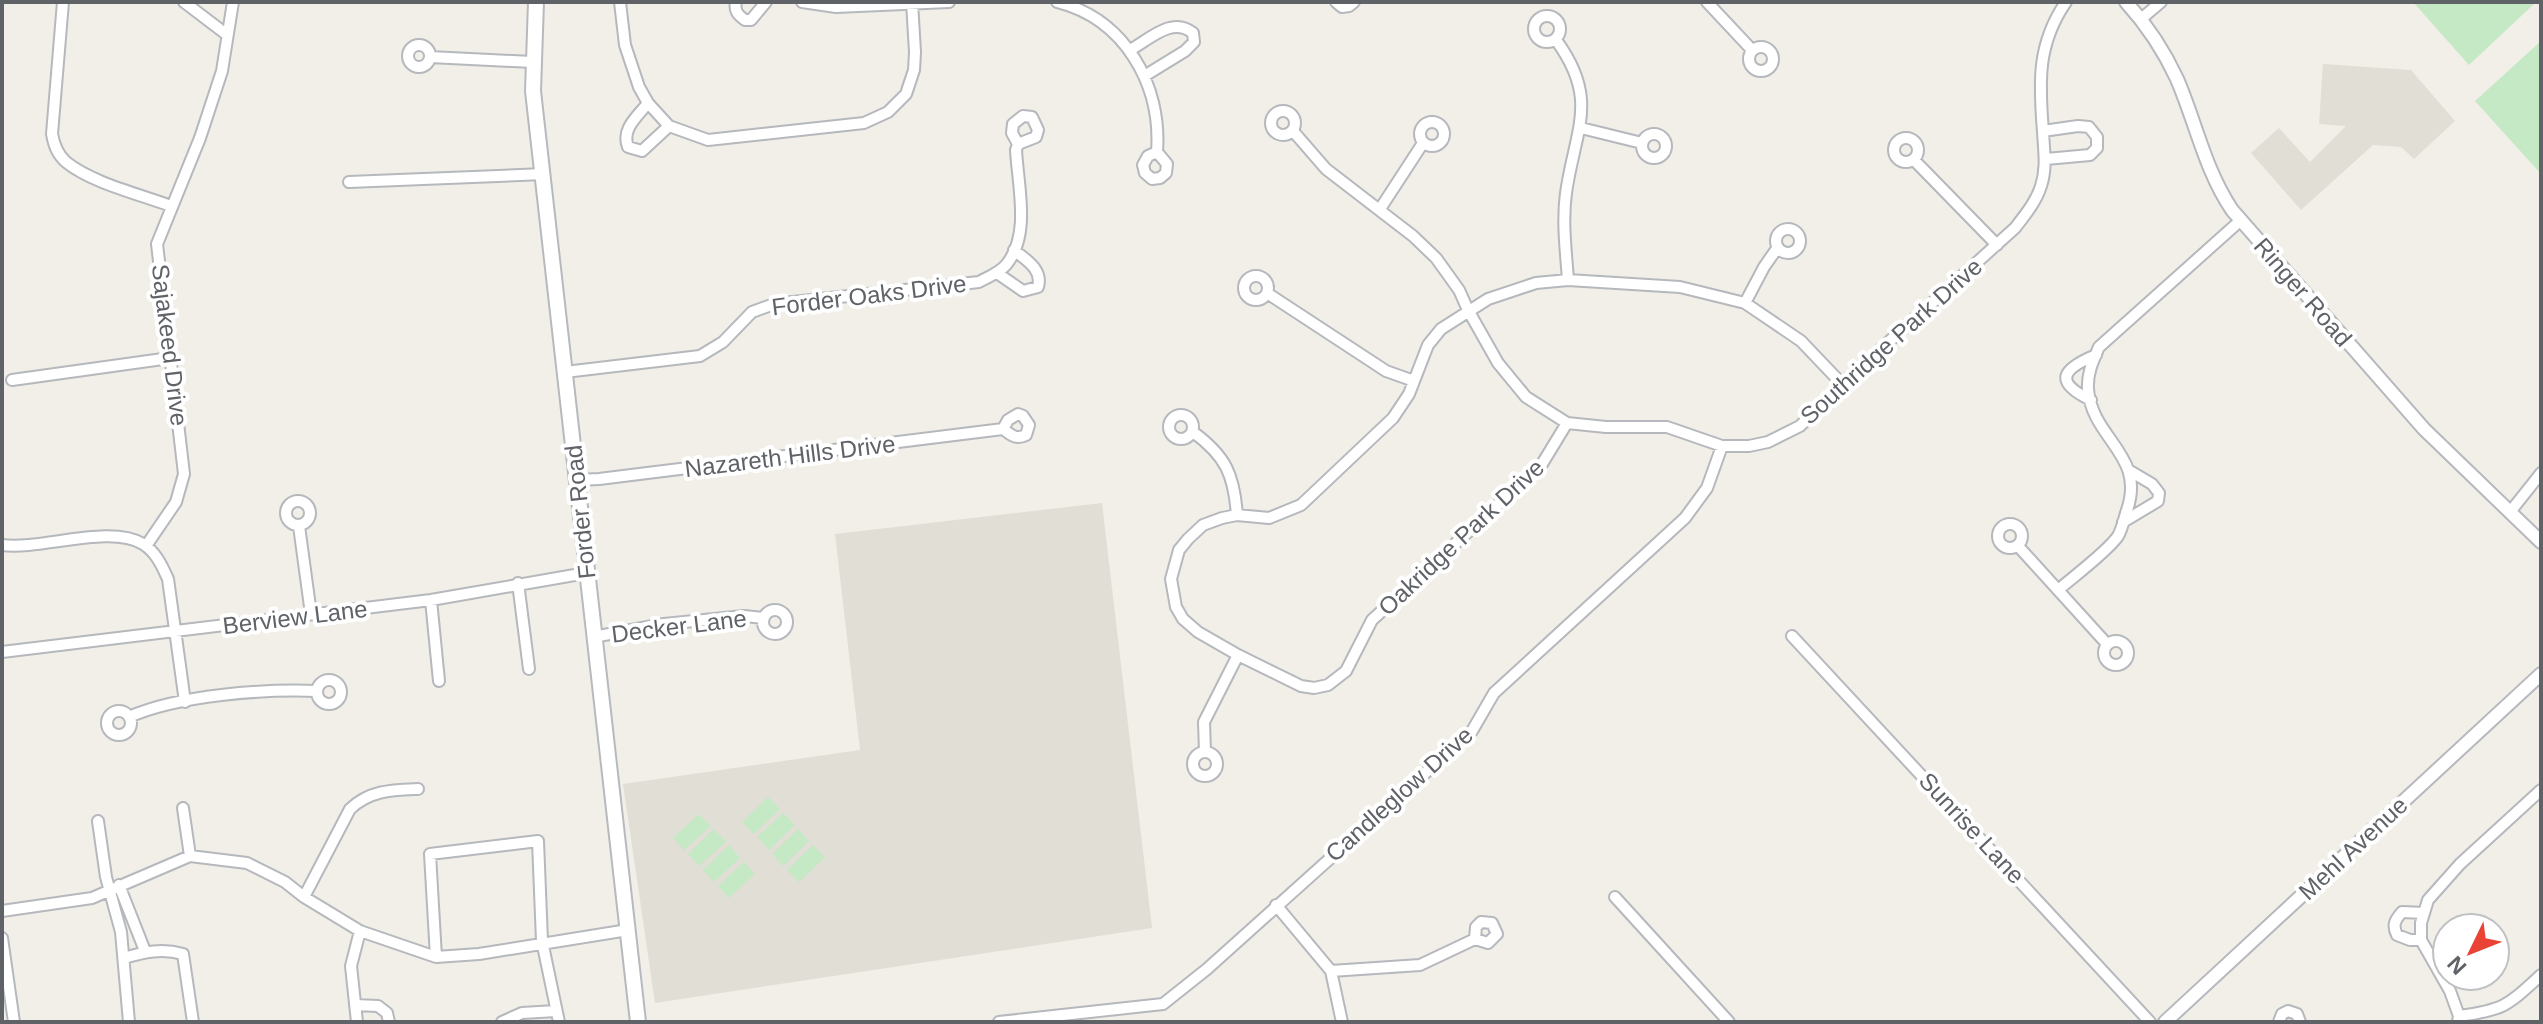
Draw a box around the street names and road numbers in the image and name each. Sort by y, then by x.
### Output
street label: Ringer Road [2249,232,2357,352]
street label: Southridge Park Drive [1795,252,1987,430]
street label: Sajakeed Drive [147,263,193,427]
street label: Forder Oaks Drive [770,270,968,320]
street label: Nazareth Hills Drive [683,430,897,482]
street label: Forder Road [560,444,600,580]
street label: Oakridge Park Drive [1373,453,1549,621]
street label: Berview Lane [221,595,369,639]
street label: Decker Lane [610,604,748,648]
street label: Candleglow Drive [1320,721,1478,867]
street label: Sunrise Lane [1914,767,2030,889]
street label: Mehl Avenue [2293,791,2413,905]

